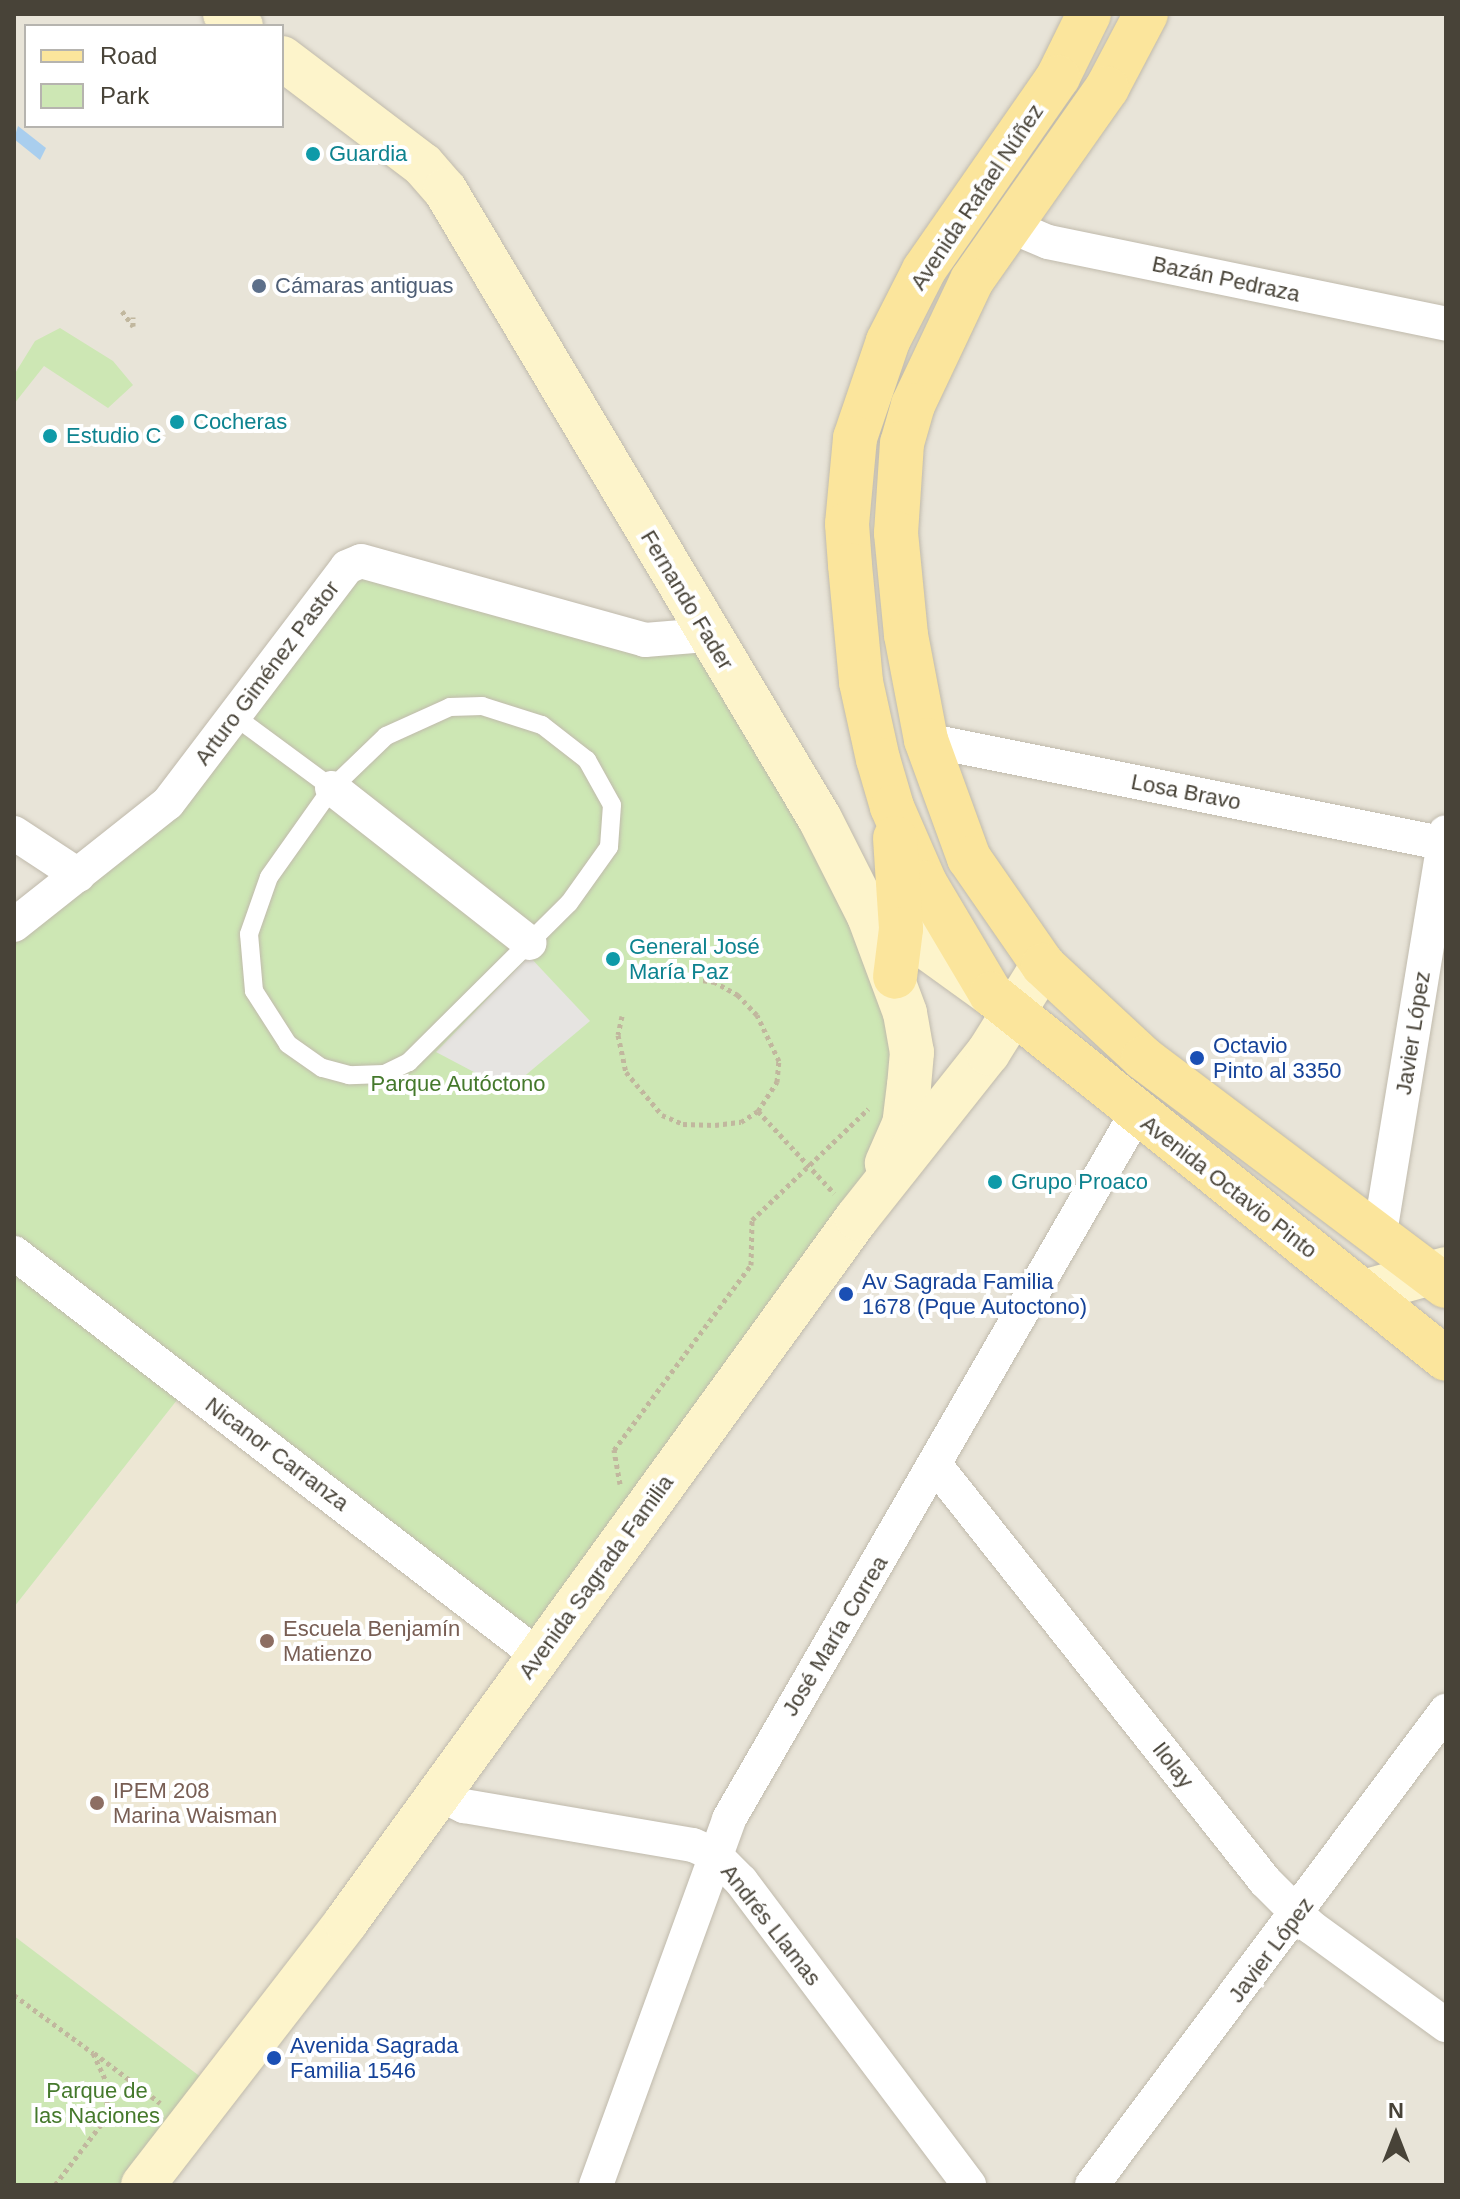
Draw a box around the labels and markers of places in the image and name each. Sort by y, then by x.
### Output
place label: Guardia [329,141,407,167]
marker: Guardia [304,145,322,163]
place label: Cámaras antiguas [275,273,454,299]
marker: Cámaras antiguas [250,277,268,295]
place label: Cocheras [193,409,287,435]
marker: Cocheras [168,413,186,431]
place label: Estudio C [66,423,161,449]
marker: Estudio C [41,427,59,445]
place label: General José María Paz [629,933,760,984]
marker: General José María Paz [604,950,622,968]
place label: Octavio Pinto al 3350 [1213,1032,1341,1084]
marker: Octavio Pinto al 3350 [1188,1049,1206,1067]
place label: Grupo Proaco [1011,1169,1148,1195]
marker: Grupo Proaco [986,1173,1004,1191]
place label: Av Sagrada Familia 1678 (Pque Autoctono) [862,1268,1088,1320]
marker: Av Sagrada Familia 1678 (Pque Autoctono) [837,1285,855,1303]
place label: Escuela Benjamín Matienzo [283,1615,460,1666]
marker: Escuela Benjamín Matienzo [258,1632,276,1650]
place label: IPEM 208 Marina Waisman [113,1777,277,1828]
marker: IPEM 208 Marina Waisman [88,1794,106,1812]
place label: Avenida Sagrada Familia 1546 [290,2032,458,2084]
marker: Avenida Sagrada Familia 1546 [265,2049,283,2067]

